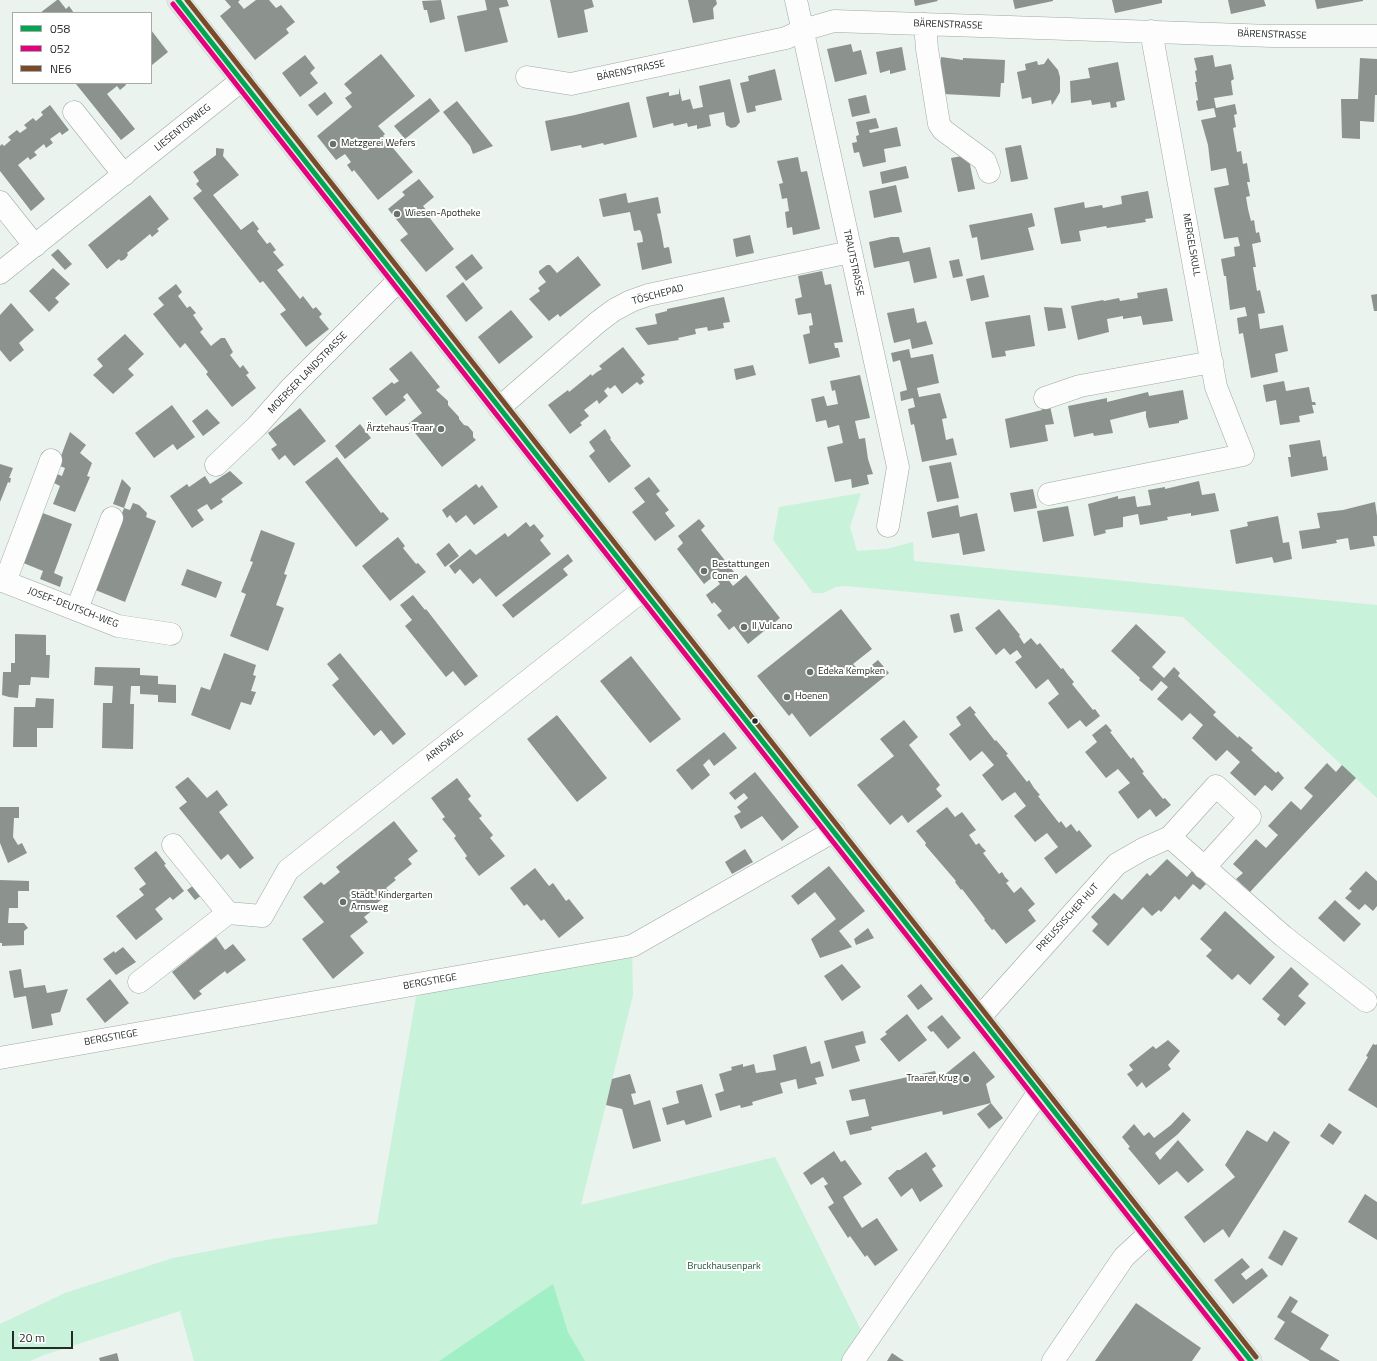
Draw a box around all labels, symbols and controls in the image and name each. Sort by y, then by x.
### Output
legend [12,12,152,84]
street label: BÄRENSTRASSE [913,18,983,32]
text: 058 [50,19,70,38]
street label: BÄRENSTRASSE [1237,28,1307,42]
text: 052 [50,39,70,58]
street label: BÄRENSTRASSE [596,58,666,84]
text: NE6 [50,59,71,78]
street label: LIESENTORWEG [153,102,213,154]
place label: Metzgerei Wefers [341,138,416,150]
marker: Metzgerei Wefers [328,139,338,149]
place label: Wiesen-Apotheke [405,208,481,220]
marker: Wiesen-Apotheke [392,209,402,219]
street label: MERGELSKULL [1180,213,1202,277]
street label: TRAUTSTRASSE [840,229,866,297]
street label: TÖSCHEPAD [631,282,685,308]
street label: MOERSER LANDSTRASSE [266,330,350,416]
place label: Ärztehaus Traar [367,423,433,435]
marker: Ärztehaus Traar [436,424,446,434]
place label: Bestattungen Conen [712,559,770,582]
marker: Bestattungen Conen [699,566,709,576]
street label: JOSEF-DEUTSCH-WEG [26,585,120,631]
place label: Il Vulcano [752,621,792,633]
marker: Il Vulcano [739,622,749,632]
place label: Edeka Kempken [818,666,885,678]
marker: Edeka Kempken [805,667,815,677]
place label: Hoenen [795,691,828,703]
marker: Hoenen [782,692,792,702]
unlabelled marker [750,716,760,726]
street label: ARNSWEG [424,727,466,765]
street label: PREUSSISCHER HUT [1034,882,1102,954]
place label: Städt. Kindergarten Arnsweg [351,890,433,914]
marker: Städt. Kindergarten Arnsweg [338,897,348,907]
street label: BERGSTIEGE [402,971,458,993]
street label: BERGSTIEGE [83,1027,139,1049]
place label: Traarer Krug [906,1073,958,1085]
marker: Traarer Krug [961,1074,971,1084]
park label: Bruckhausenpark [687,1261,761,1273]
scale bar [14,1323,75,1349]
text: 20 m [19,1328,45,1347]

